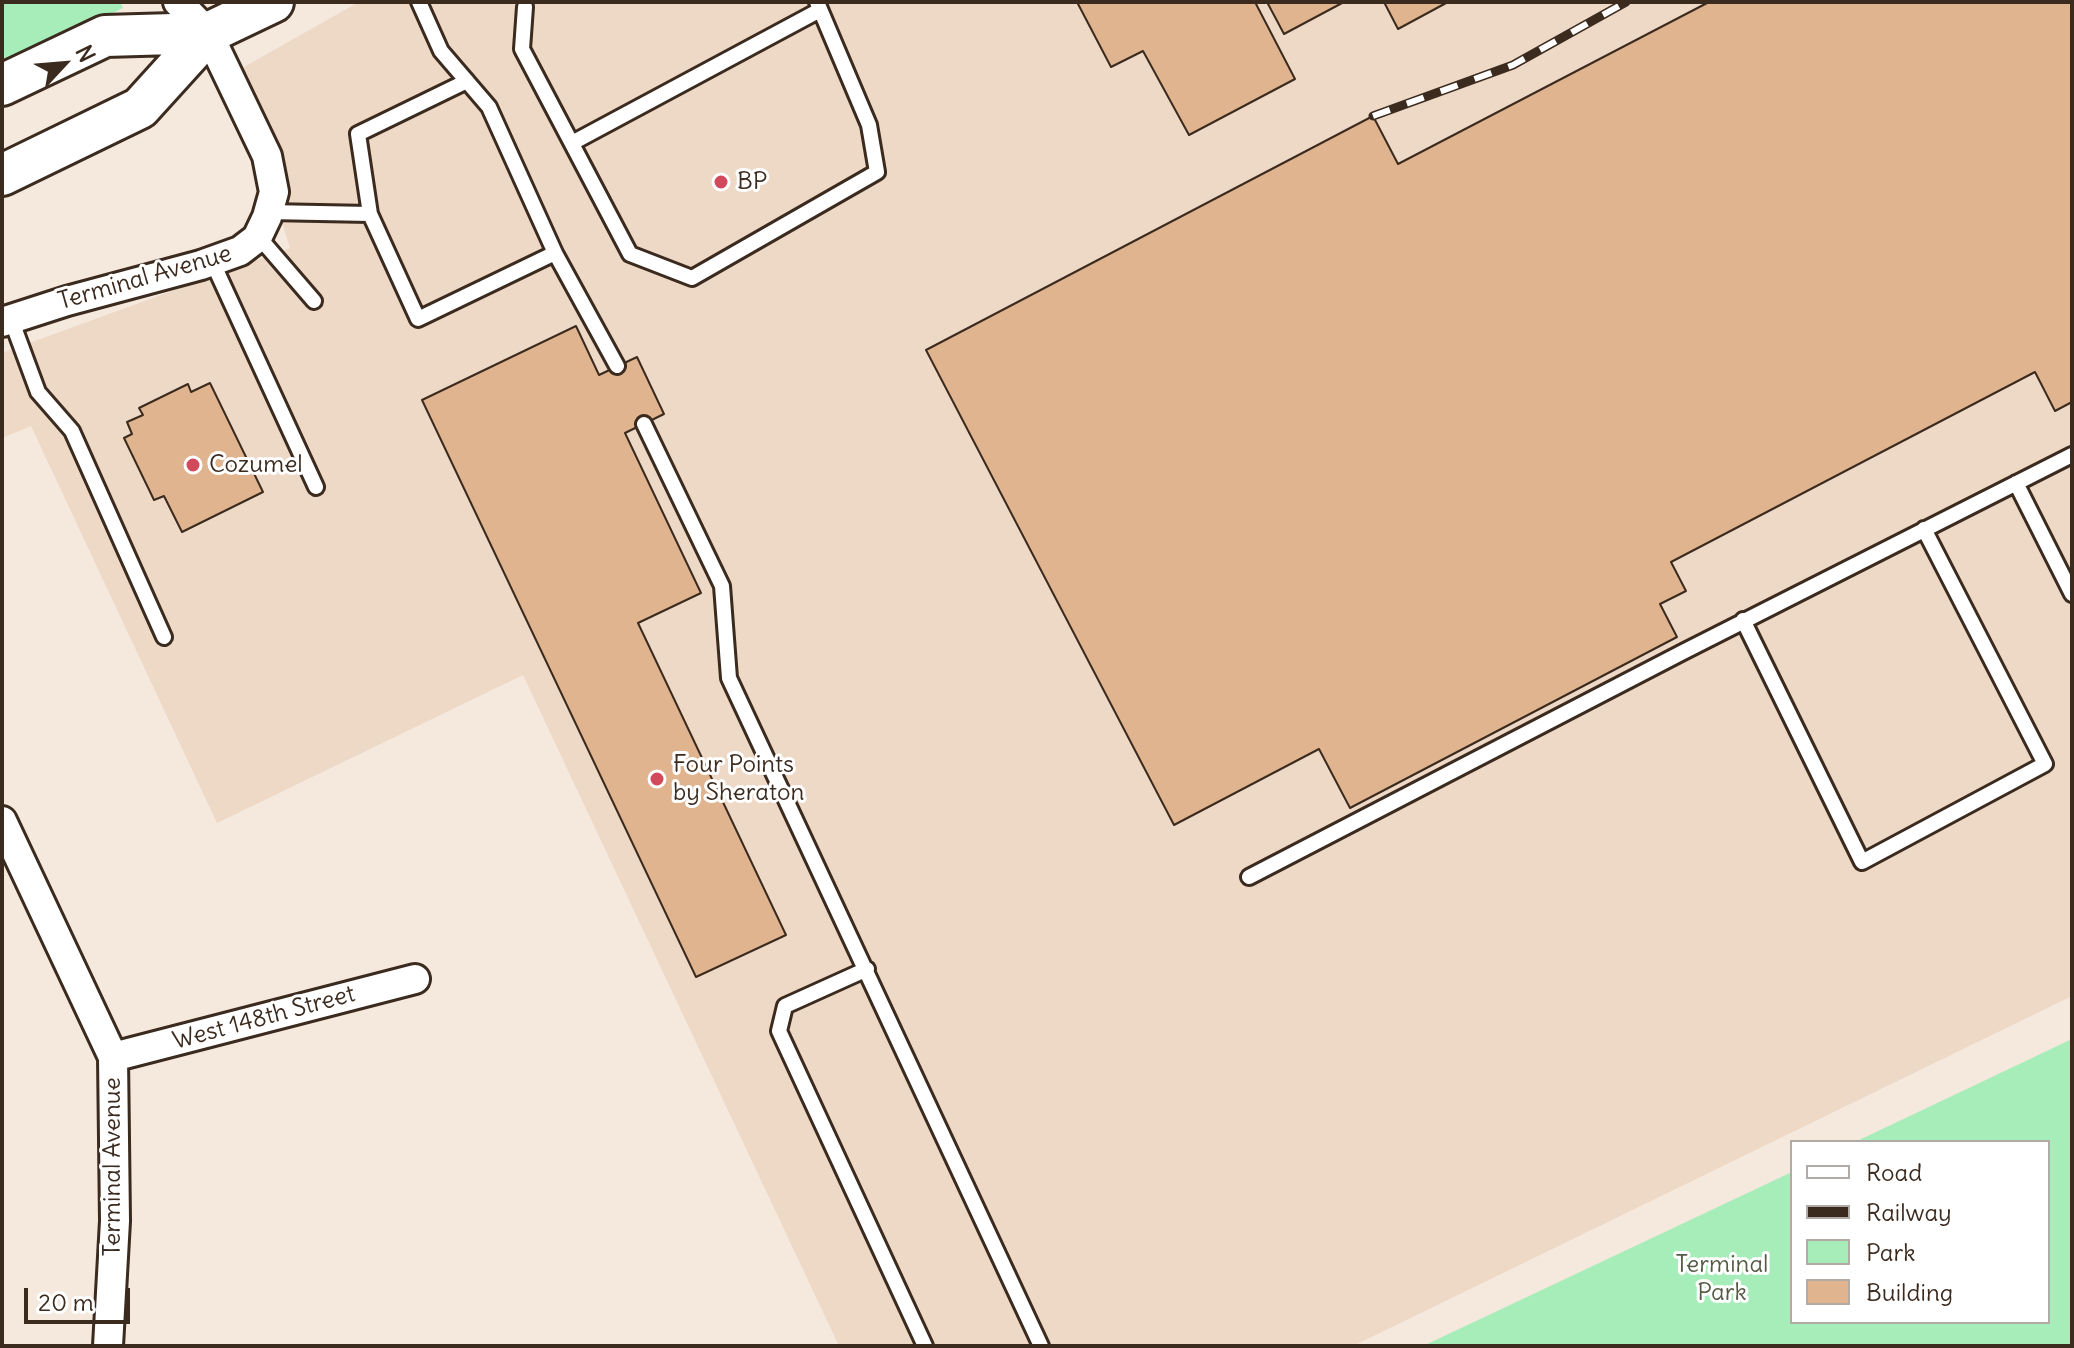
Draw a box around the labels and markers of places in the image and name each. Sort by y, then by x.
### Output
place label: BP [737,168,767,196]
marker: BP [712,173,730,191]
place label: Cozumel [209,451,303,479]
marker: Cozumel [184,456,202,474]
place label: Four Points by Sheraton [673,751,804,807]
marker: Four Points by Sheraton [648,770,666,788]

